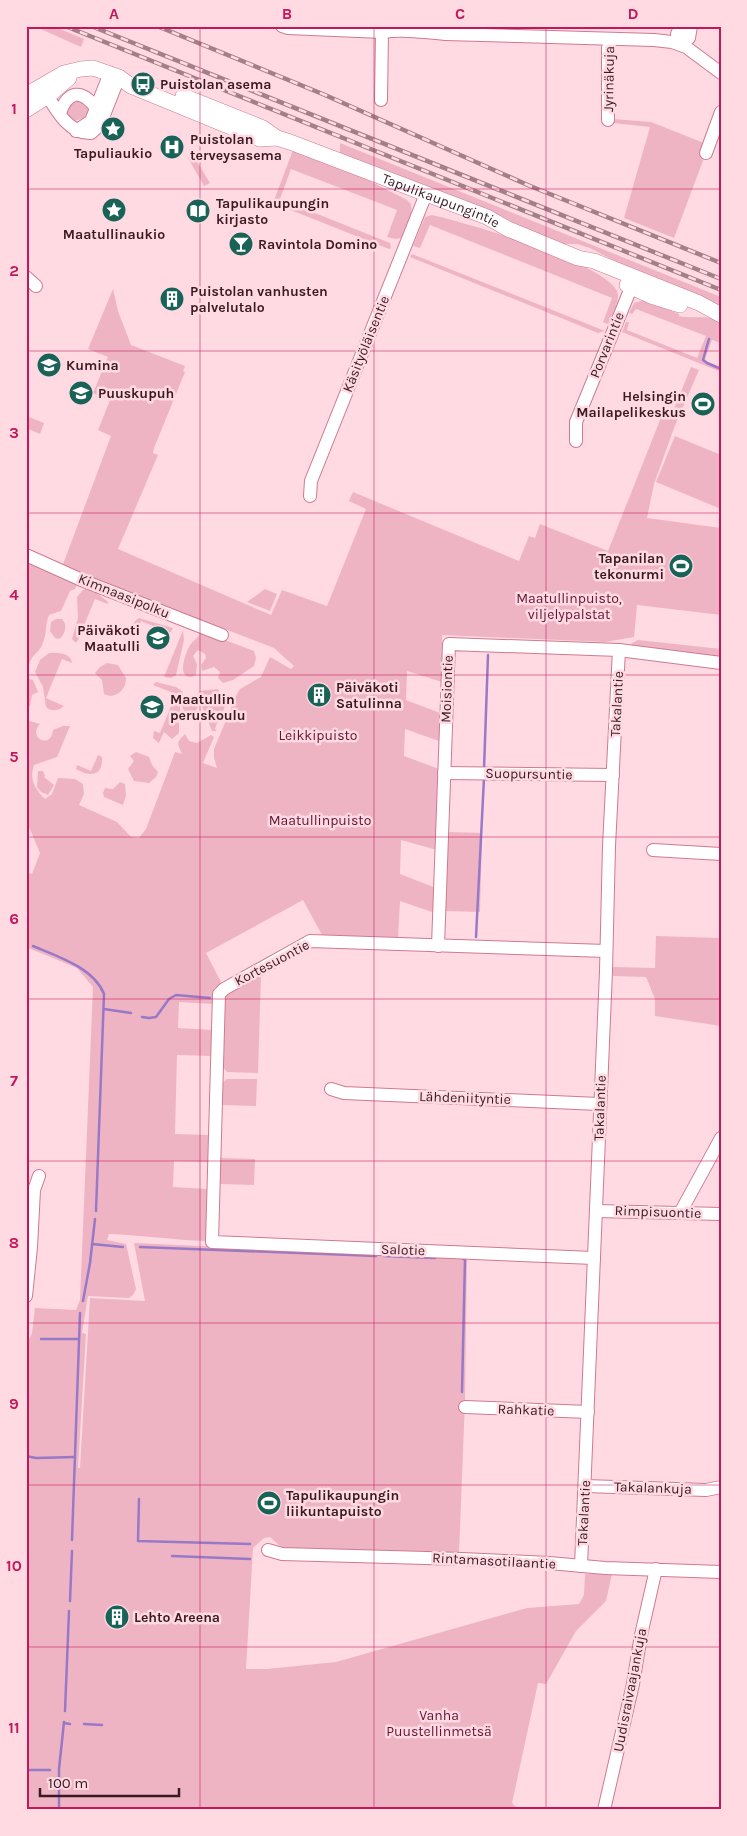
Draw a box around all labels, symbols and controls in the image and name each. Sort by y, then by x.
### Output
text: A [109,4,119,23]
text: B [282,4,292,23]
text: C [455,4,465,23]
text: D [628,4,639,23]
street label: Jyrinäkuja [600,46,618,112]
bus stop icon: Puistolan asema [130,71,156,97]
place label: Puistolan asema [160,76,272,93]
text: 1 [11,99,17,118]
place icon: Tapuliaukio [100,116,126,142]
place label: Puistolan terveysasema [190,131,282,164]
hospital icon: Puistolan terveysasema [159,134,185,160]
place label: Tapuliaukio [74,145,152,162]
street label: Tapulikaupungintie [380,170,503,231]
place label: Tapulikaupungin kirjasto [216,195,329,228]
place icon: Maatullinaukio [101,197,127,223]
library icon: Tapulikaupungin kirjasto [185,198,211,224]
place label: Maatullinaukio [63,226,165,243]
bar icon: Ravintola Domino [228,231,254,257]
place label: Ravintola Domino [258,236,377,253]
text: 2 [9,261,19,280]
place label: Puistolan vanhusten palvelutalo [190,283,328,316]
building icon: Puistolan vanhusten palvelutalo [159,286,185,312]
street label: Käsityöläisentie [339,293,393,395]
street label: Porvarintie [586,310,628,380]
school or university icon: Kumina [36,352,62,378]
place label: Kumina [66,357,119,374]
school or university icon: Puuskupuh [68,380,94,406]
place label: Puuskupuh [98,385,174,402]
place label: Helsingin Mailapelikeskus [576,388,686,421]
sports icon: Helsingin Mailapelikeskus [690,391,716,417]
text: 3 [9,423,19,442]
place label: Tapanilan tekonurmi [594,550,664,583]
sports icon: Tapanilan tekonurmi [668,553,694,579]
street label: Kimnaasipolku [76,570,172,622]
text: 4 [9,585,19,604]
park label: Maatullinpuisto, viljelypalstat [516,590,622,623]
place label: Päiväkoti Maatulli [77,622,140,655]
school or university icon: Päiväkoti Maatulli [145,625,171,651]
street label: Moisiontie [437,655,457,723]
street label: Takalantie [607,671,627,737]
place label: Päiväkoti Satulinna [336,679,402,712]
building icon: Päiväkoti Satulinna [306,682,332,708]
place label: Maatullin peruskoulu [170,691,246,724]
school or university icon: Maatullin peruskoulu [139,694,165,720]
park label: Leikkipuisto [279,727,357,744]
text: 5 [9,747,19,766]
street label: Suopursuntie [485,765,573,783]
park label: Maatullinpuisto [269,812,371,829]
text: 6 [9,909,19,928]
street label: Kortesuontie [232,936,312,990]
text: 7 [10,1071,18,1090]
street label: Takalantie [590,1075,610,1141]
street label: Lähdeniityntie [419,1088,511,1108]
street label: Rimpisuontie [614,1202,702,1222]
text: 8 [9,1233,19,1252]
street label: Salotie [381,1241,425,1259]
text: 9 [9,1394,19,1413]
street label: Rahkatie [497,1401,555,1419]
street label: Takalankuja [614,1478,692,1498]
street label: Takalantie [574,1480,594,1546]
place label: Tapulikaupungin liikuntapuisto [286,1487,399,1520]
sports icon: Tapulikaupungin liikuntapuisto [256,1490,282,1516]
street label: Rintamasotilaantie [432,1549,556,1573]
text: 10 [6,1556,22,1575]
building icon: Lehto Areena [104,1604,130,1630]
place label: Lehto Areena [134,1609,220,1626]
street label: Uudisraivaajankuja [610,1627,650,1753]
park label: Vanha Puustellinmetsä [386,1707,492,1740]
text: 11 [8,1718,20,1737]
scale bar [40,1766,179,1798]
text: 100 m [48,1774,88,1792]

